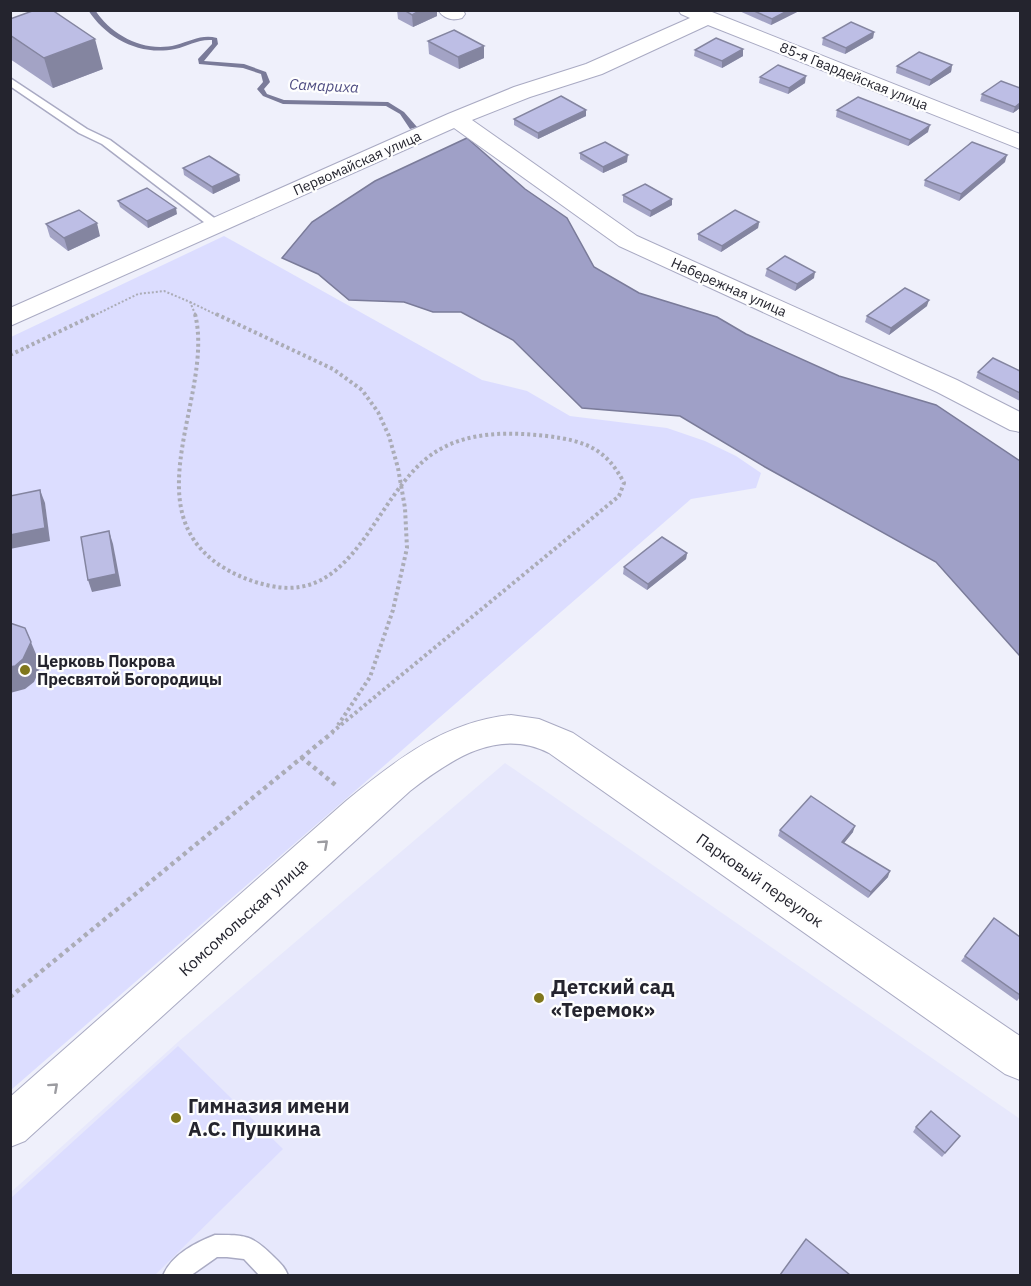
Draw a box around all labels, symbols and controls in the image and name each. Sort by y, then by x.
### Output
street label: 85-я Гвардейская улица [777,38,931,114]
water label: Самариха [289,74,359,97]
street label: Первомайская улица [290,126,424,199]
street label: Набережная улица [668,253,790,321]
place label: Церковь Покрова Пресвятой Богородицы [37,651,222,689]
marker: Церковь Покрова Пресвятой Богородицы [18,663,32,677]
street label: Парковый переулок [693,829,828,931]
one-way arrow [317,840,328,851]
street label: Комсомольская улица [174,854,312,980]
place label: Детский сад «Теремок» [551,973,674,1023]
marker: Детский сад «Теремок» [532,991,546,1005]
one-way arrow [47,1083,58,1094]
place label: Гимназия имени А.С. Пушкина [188,1092,349,1142]
marker: Гимназия имени А.С. Пушкина [169,1111,183,1125]

